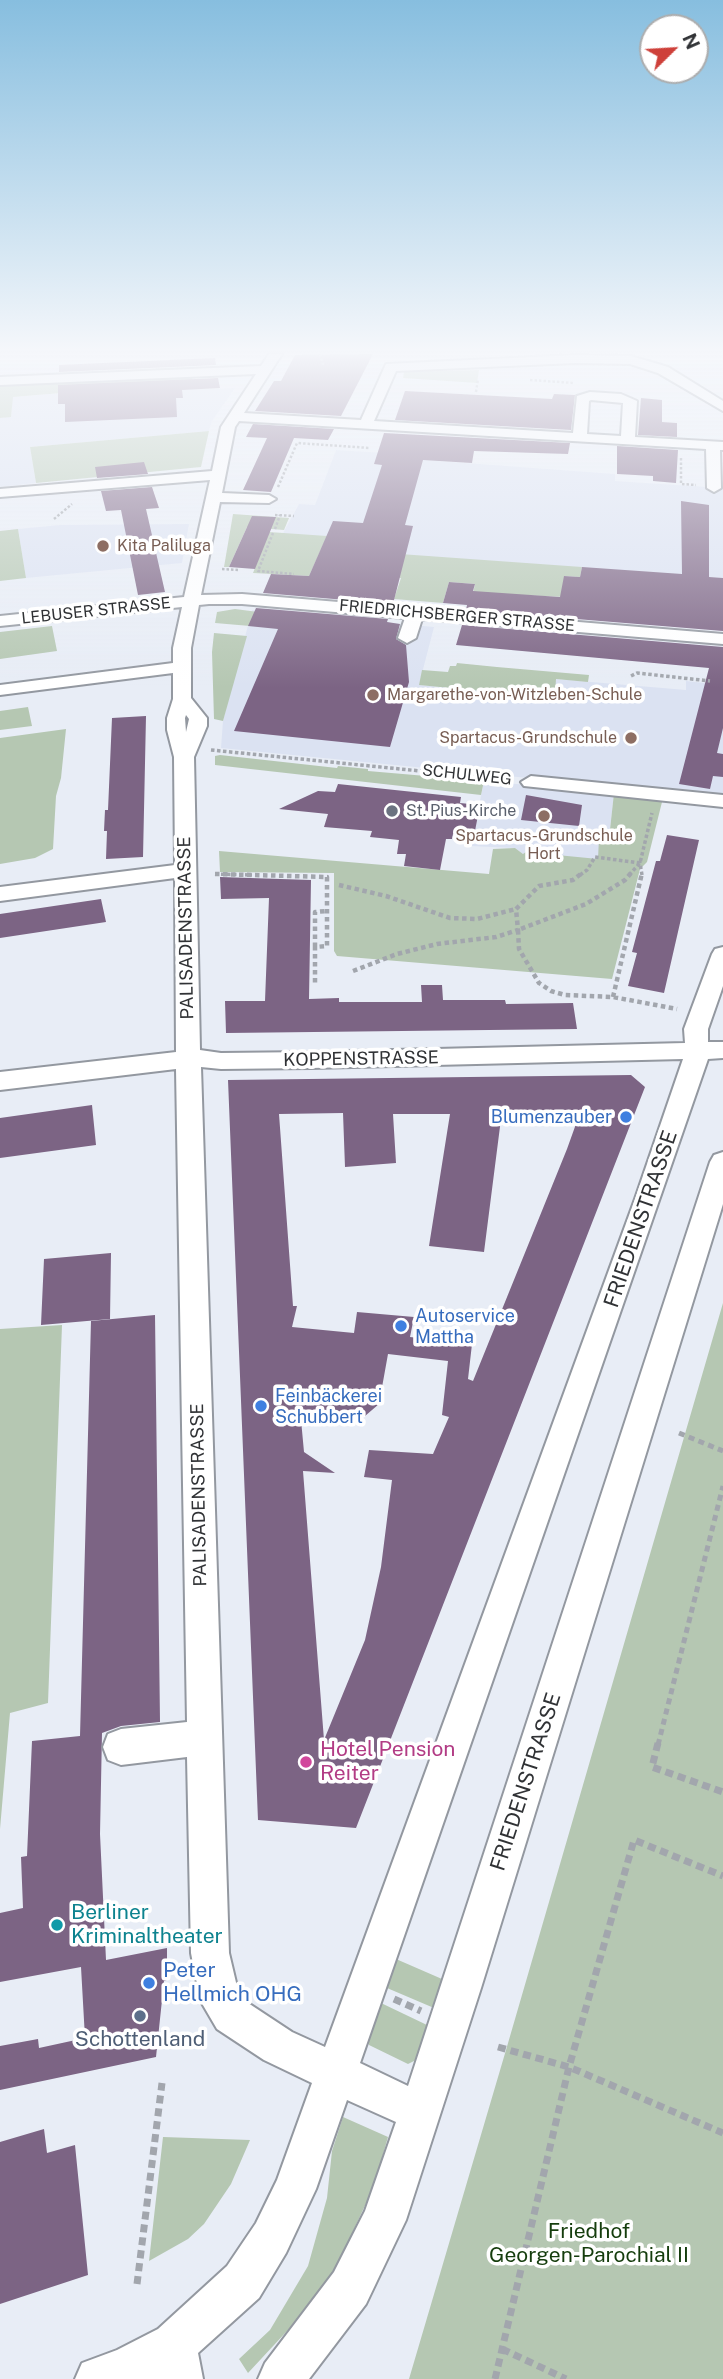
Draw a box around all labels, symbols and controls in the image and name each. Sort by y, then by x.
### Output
north arrow [639,14,709,84]
text: N [678,30,704,53]
place label: Kita Paliluga [117,536,211,556]
marker: Kita Paliluga [95,538,111,554]
street label: LEBUSER STRASSE [20,594,172,628]
street label: FRIEDRICHSBERGER STRASSE [338,596,576,636]
place label: Margarethe-von-Witzleben-Schule [387,685,642,705]
marker: Margarethe-von-Witzleben-Schule [365,687,381,703]
place label: Spartacus-Grundschule [439,728,617,748]
marker: Spartacus-Grundschule [623,730,639,746]
street label: SCHULWEG [421,761,513,789]
place label: St. Pius-Kirche [406,801,516,821]
marker: St. Pius-Kirche [384,803,400,819]
marker: Spartacus-Grundschule Hort [536,808,552,824]
place label: Spartacus-Grundschule Hort [455,826,633,864]
street label: PALISADENSTRASSE [174,836,198,1020]
street label: KOPPENSTRASSE [283,1047,439,1071]
place label: Blumenzauber [491,1106,612,1128]
marker: Blumenzauber [618,1109,634,1125]
street label: FRIEDENSTRASSE [599,1127,683,1311]
place label: Autoservice Mattha [415,1305,515,1348]
marker: Autoservice Mattha [393,1318,409,1334]
place label: Feinbäckerei Schubbert [275,1385,382,1428]
marker: Feinbäckerei Schubbert [253,1398,269,1414]
street label: PALISADENSTRASSE [187,1403,211,1587]
street label: FRIEDENSTRASSE [485,1690,567,1874]
place label: Hotel Pension Reiter [320,1737,455,1787]
marker: Hotel Pension Reiter [298,1754,314,1770]
place label: Berliner Kriminaltheater [71,1900,223,1950]
marker: Berliner Kriminaltheater [49,1917,65,1933]
place label: Peter Hellmich OHG [163,1958,302,2008]
marker: Peter Hellmich OHG [141,1975,157,1991]
marker: Schottenland [132,2008,148,2024]
place label: Schottenland [75,2027,205,2053]
park label: Friedhof Georgen-Parochial II [489,2219,689,2269]

